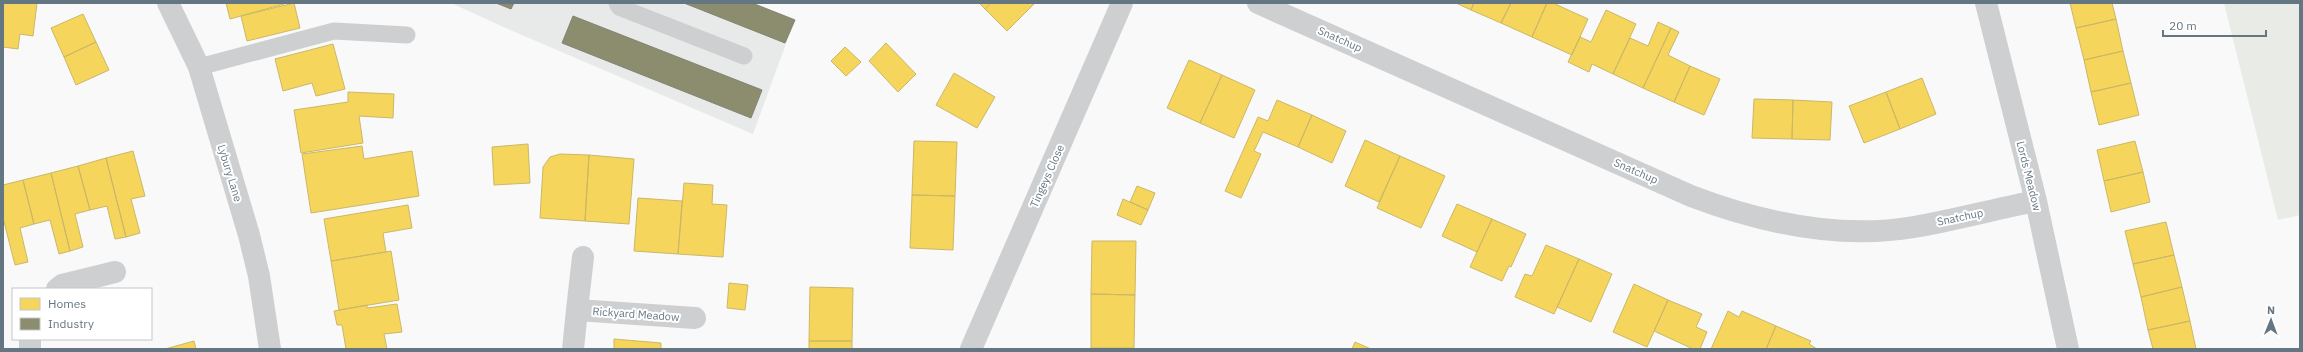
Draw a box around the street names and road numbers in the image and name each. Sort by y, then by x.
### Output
street label: Snatchup [1316,23,1364,55]
street label: Lords Meadow [2014,140,2045,213]
street label: Tingeys Close [1027,142,1067,210]
street label: Lybury Lane [215,143,245,203]
street label: Snatchup [1612,155,1660,187]
street label: Snatchup [1936,205,1984,229]
street label: Rickyard Meadow [592,304,680,324]

